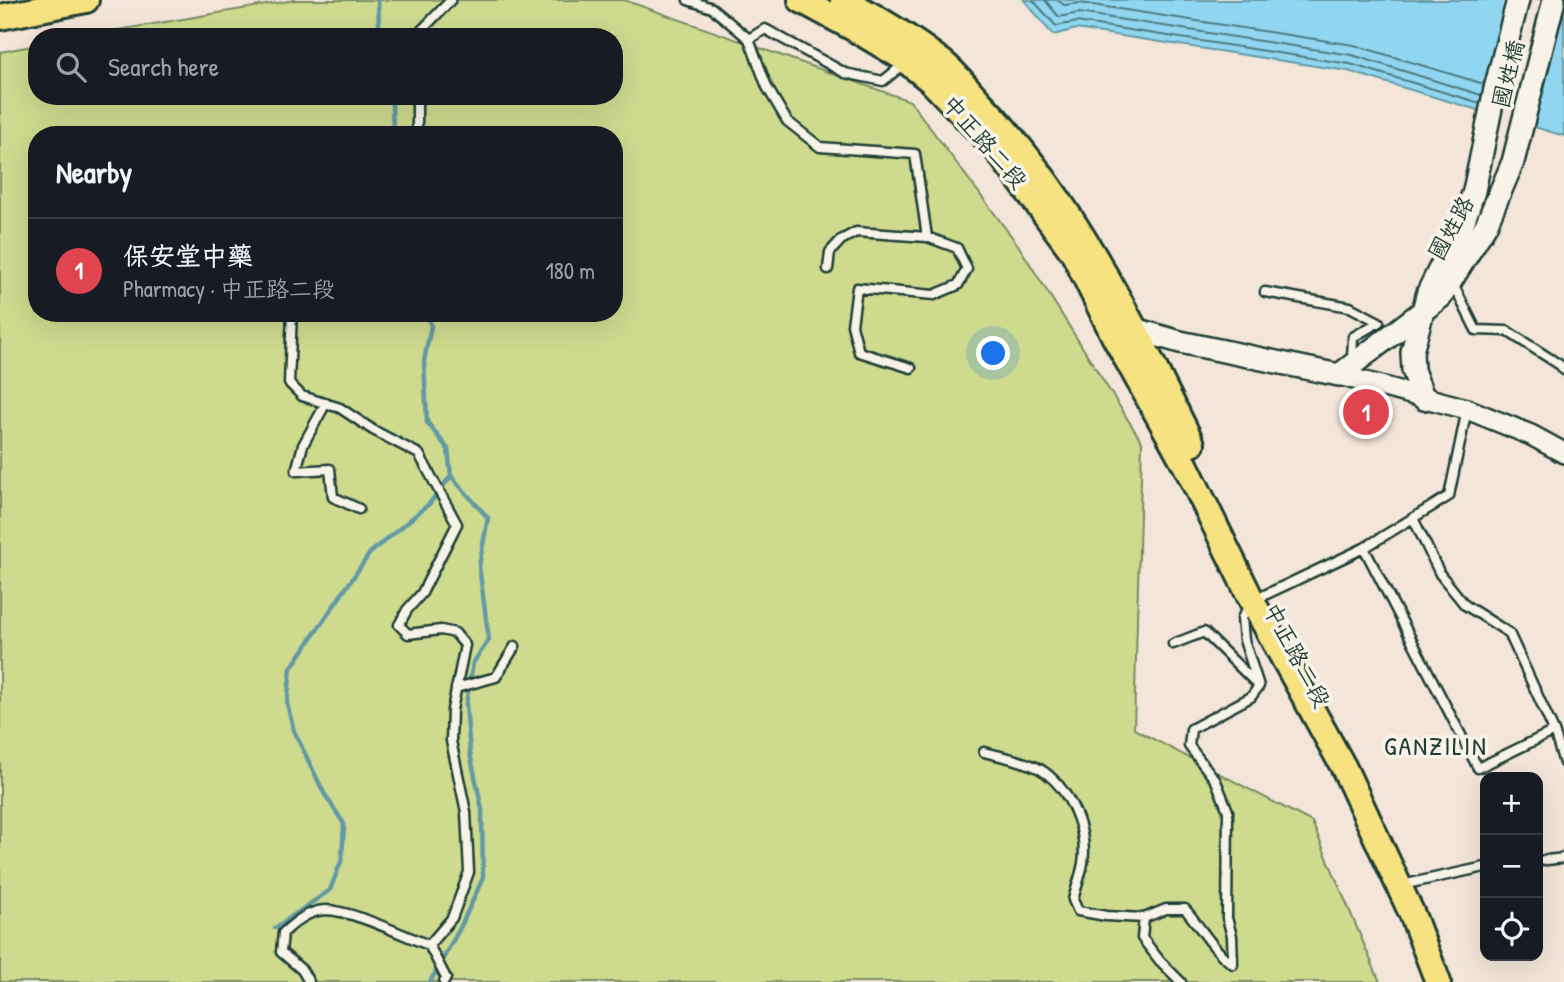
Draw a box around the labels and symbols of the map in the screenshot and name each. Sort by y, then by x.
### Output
street label: 國姓橋 [1484,37,1531,111]
street label: 中正路二段 [936,88,1035,195]
street label: 國姓路 [1420,190,1481,265]
your location [976,336,1010,370]
pin: 1 [1343,386,1389,438]
street label: 中正路二段 [1257,597,1338,713]
district label: GANZILIN [1384,728,1488,763]

